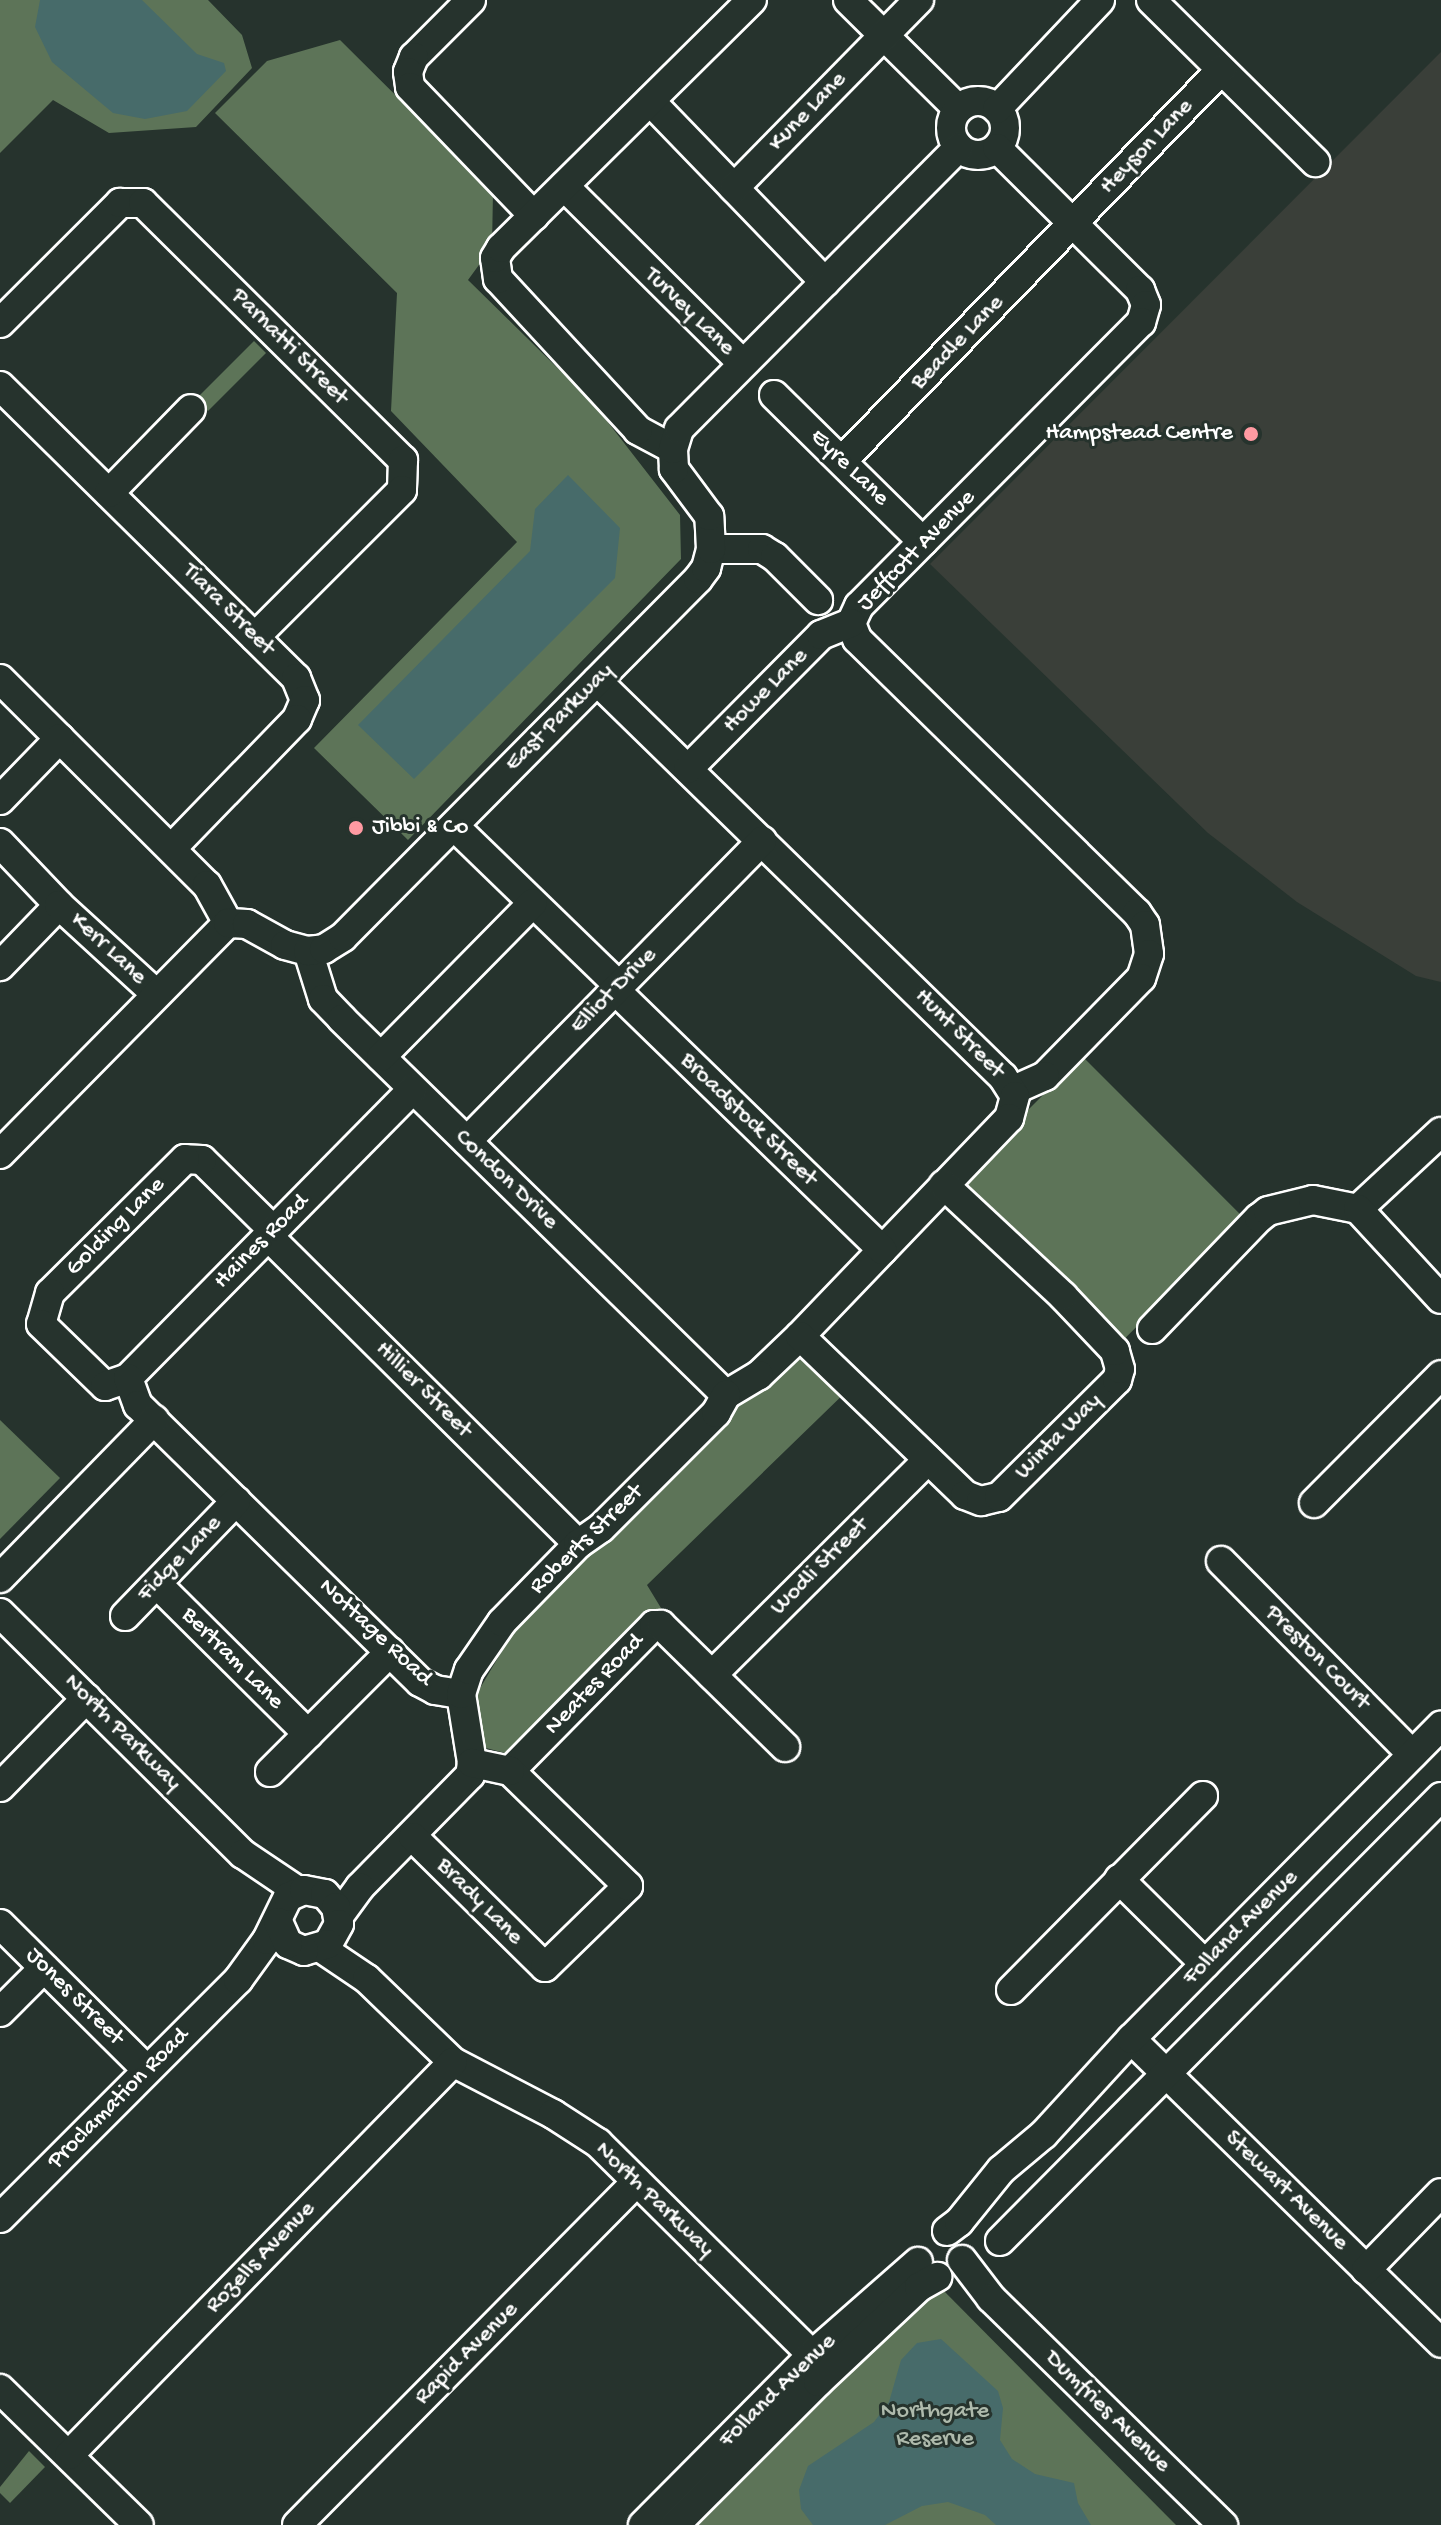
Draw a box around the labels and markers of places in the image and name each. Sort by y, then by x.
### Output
place label: Hampstead Centre [1046,420,1233,448]
marker: Hampstead Centre [1240,423,1262,445]
place label: Jibbi & Co [372,814,468,842]
marker: Jibbi & Co [347,819,365,837]

